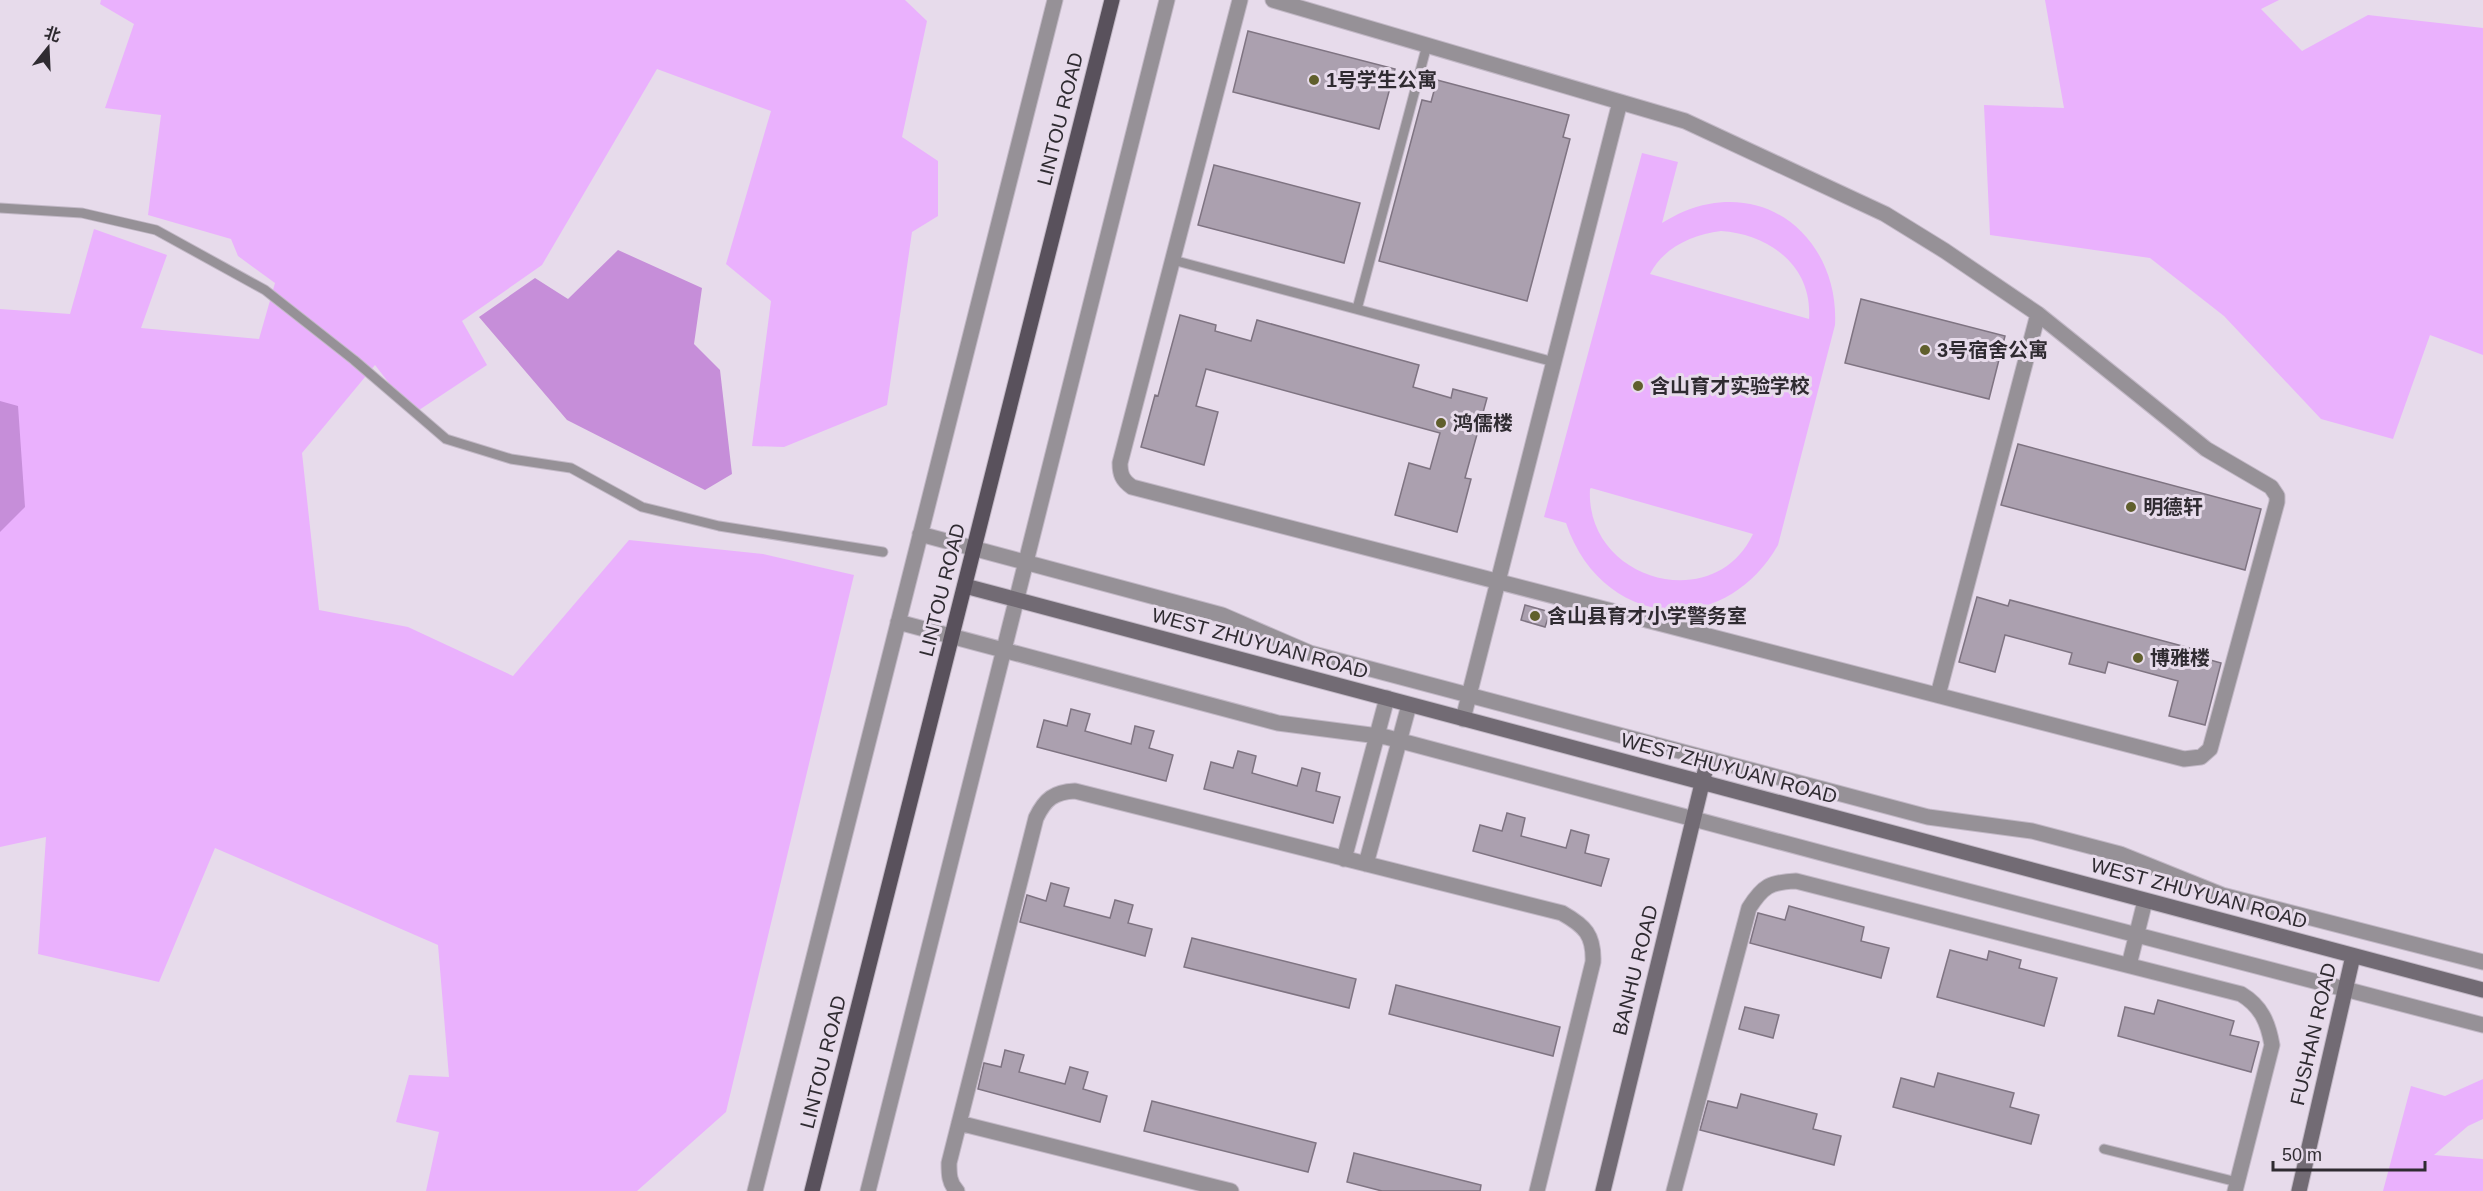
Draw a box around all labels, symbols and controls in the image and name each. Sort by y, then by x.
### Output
north arrow [18,18,78,78]
text: 北 [42,24,63,45]
street label: LINTOU ROAD [1033,50,1087,188]
place label: 1号学生公寓 [1326,69,1437,91]
marker: 1号学生公寓 [1307,73,1321,87]
place label: 3号宿舍公寓 [1937,339,2048,361]
marker: 3号宿舍公寓 [1918,343,1932,357]
place label: 含山育才实验学校 [1650,375,1810,397]
marker: 含山育才实验学校 [1631,379,1645,393]
place label: 鸿儒楼 [1453,412,1513,434]
marker: 鸿儒楼 [1434,416,1448,430]
place label: 明德轩 [2143,496,2203,518]
marker: 明德轩 [2124,500,2138,514]
street label: LINTOU ROAD [915,521,969,659]
street label: WEST ZHUYUAN ROAD [1149,604,1371,682]
place label: 含山县育才小学警务室 [1547,605,1747,627]
marker: 含山县育才小学警务室 [1528,609,1542,623]
place label: 博雅楼 [2150,647,2210,669]
marker: 博雅楼 [2131,651,2145,665]
street label: WEST ZHUYUAN ROAD [1618,729,1840,807]
street label: WEST ZHUYUAN ROAD [2088,854,2310,932]
street label: BANHU ROAD [1608,903,1662,1037]
street label: FUSHAN ROAD [2286,961,2340,1107]
street label: LINTOU ROAD [796,993,850,1131]
scale bar [2273,1134,2424,1172]
text: 50 m [2282,1145,2322,1165]

